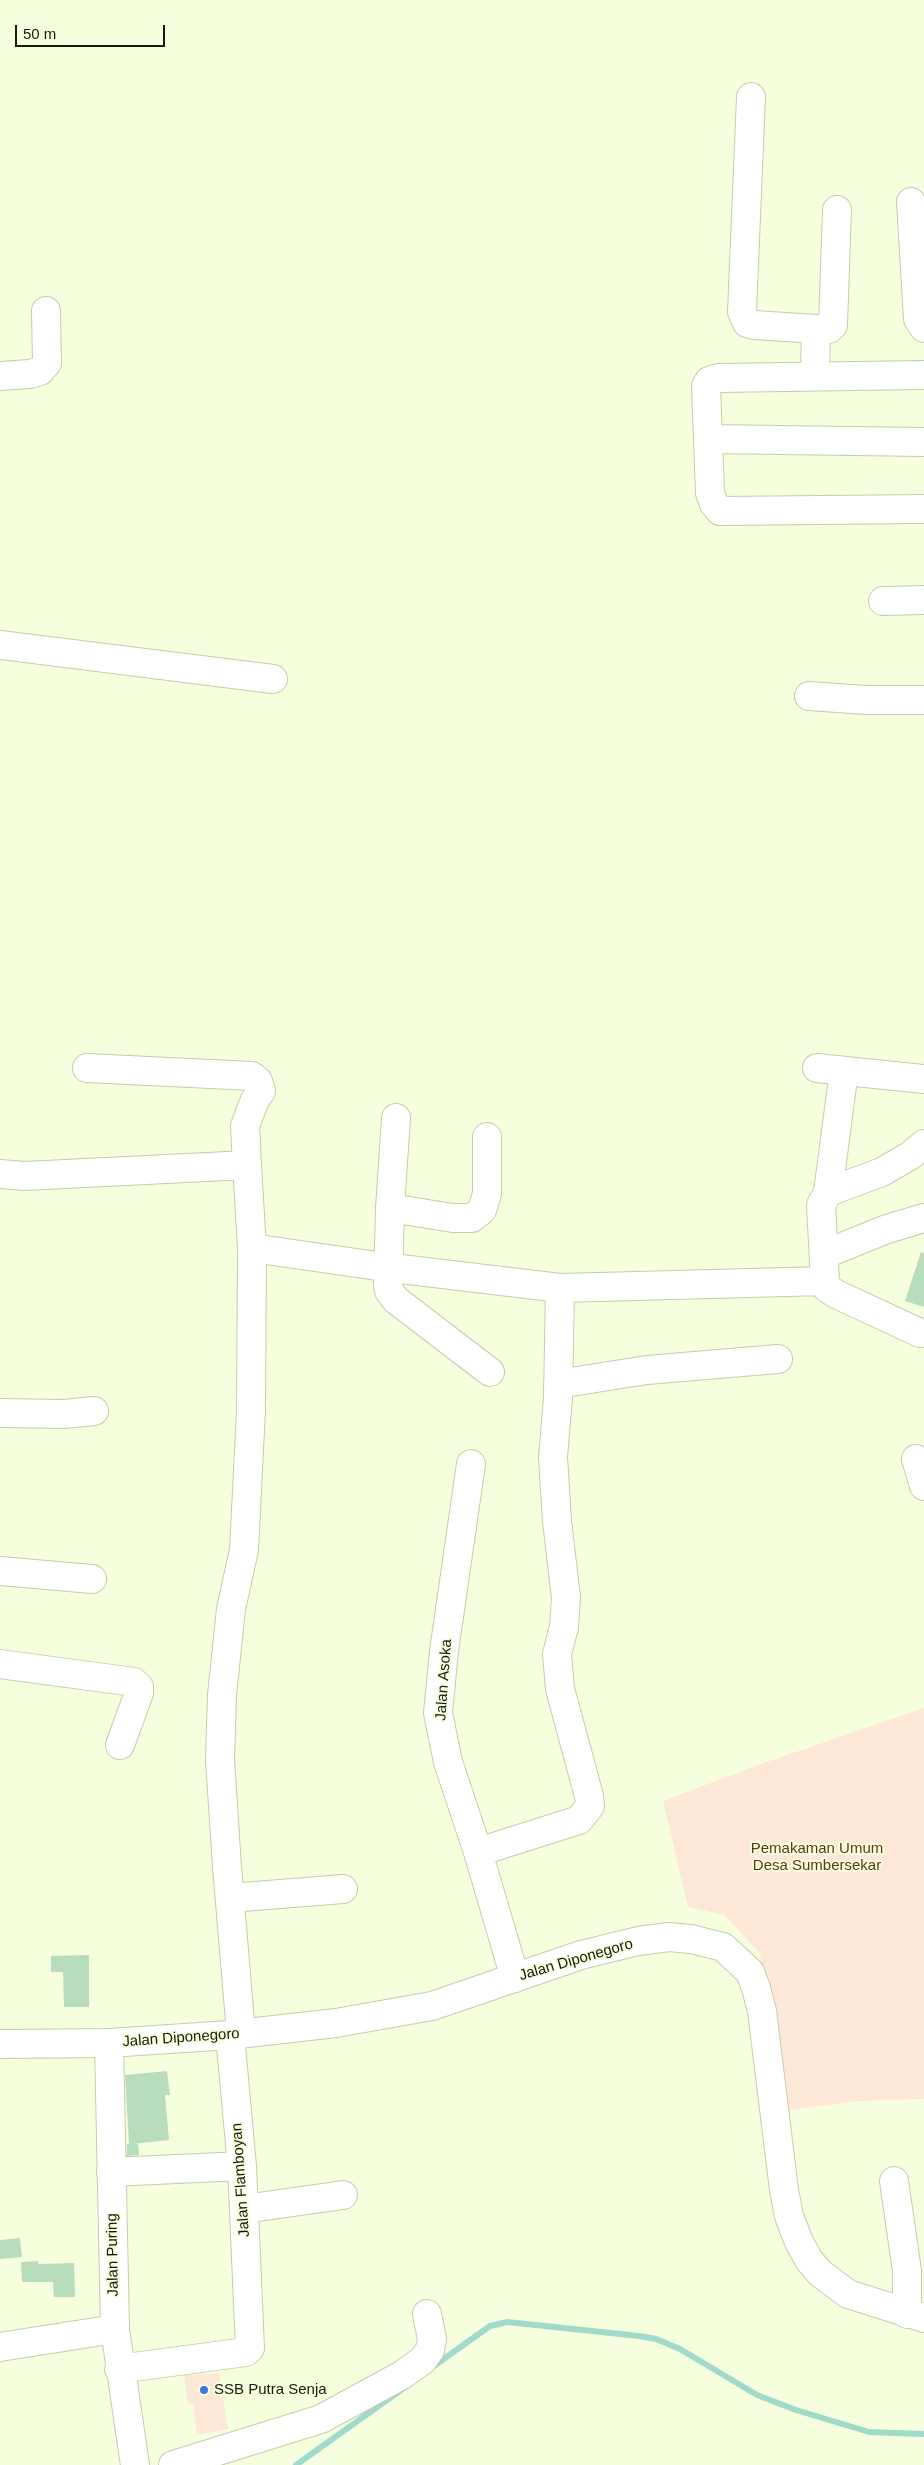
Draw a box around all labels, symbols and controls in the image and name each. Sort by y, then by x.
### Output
scale bar [18,15,168,47]
text: 50 m [23,25,56,42]
street label: Jalan Asoka [432,1639,456,1721]
park label: Pemakaman Umum Desa Sumbersekar [751,1840,883,1875]
street label: Jalan Diponegoro [517,1935,635,1985]
street label: Jalan Diponegoro [122,2025,240,2051]
street label: Jalan Flamboyan [228,2122,254,2238]
street label: Jalan Puring [103,2213,123,2297]
place label: SSB Putra Senja [214,2381,327,2399]
marker: SSB Putra Senja [198,2384,210,2396]

